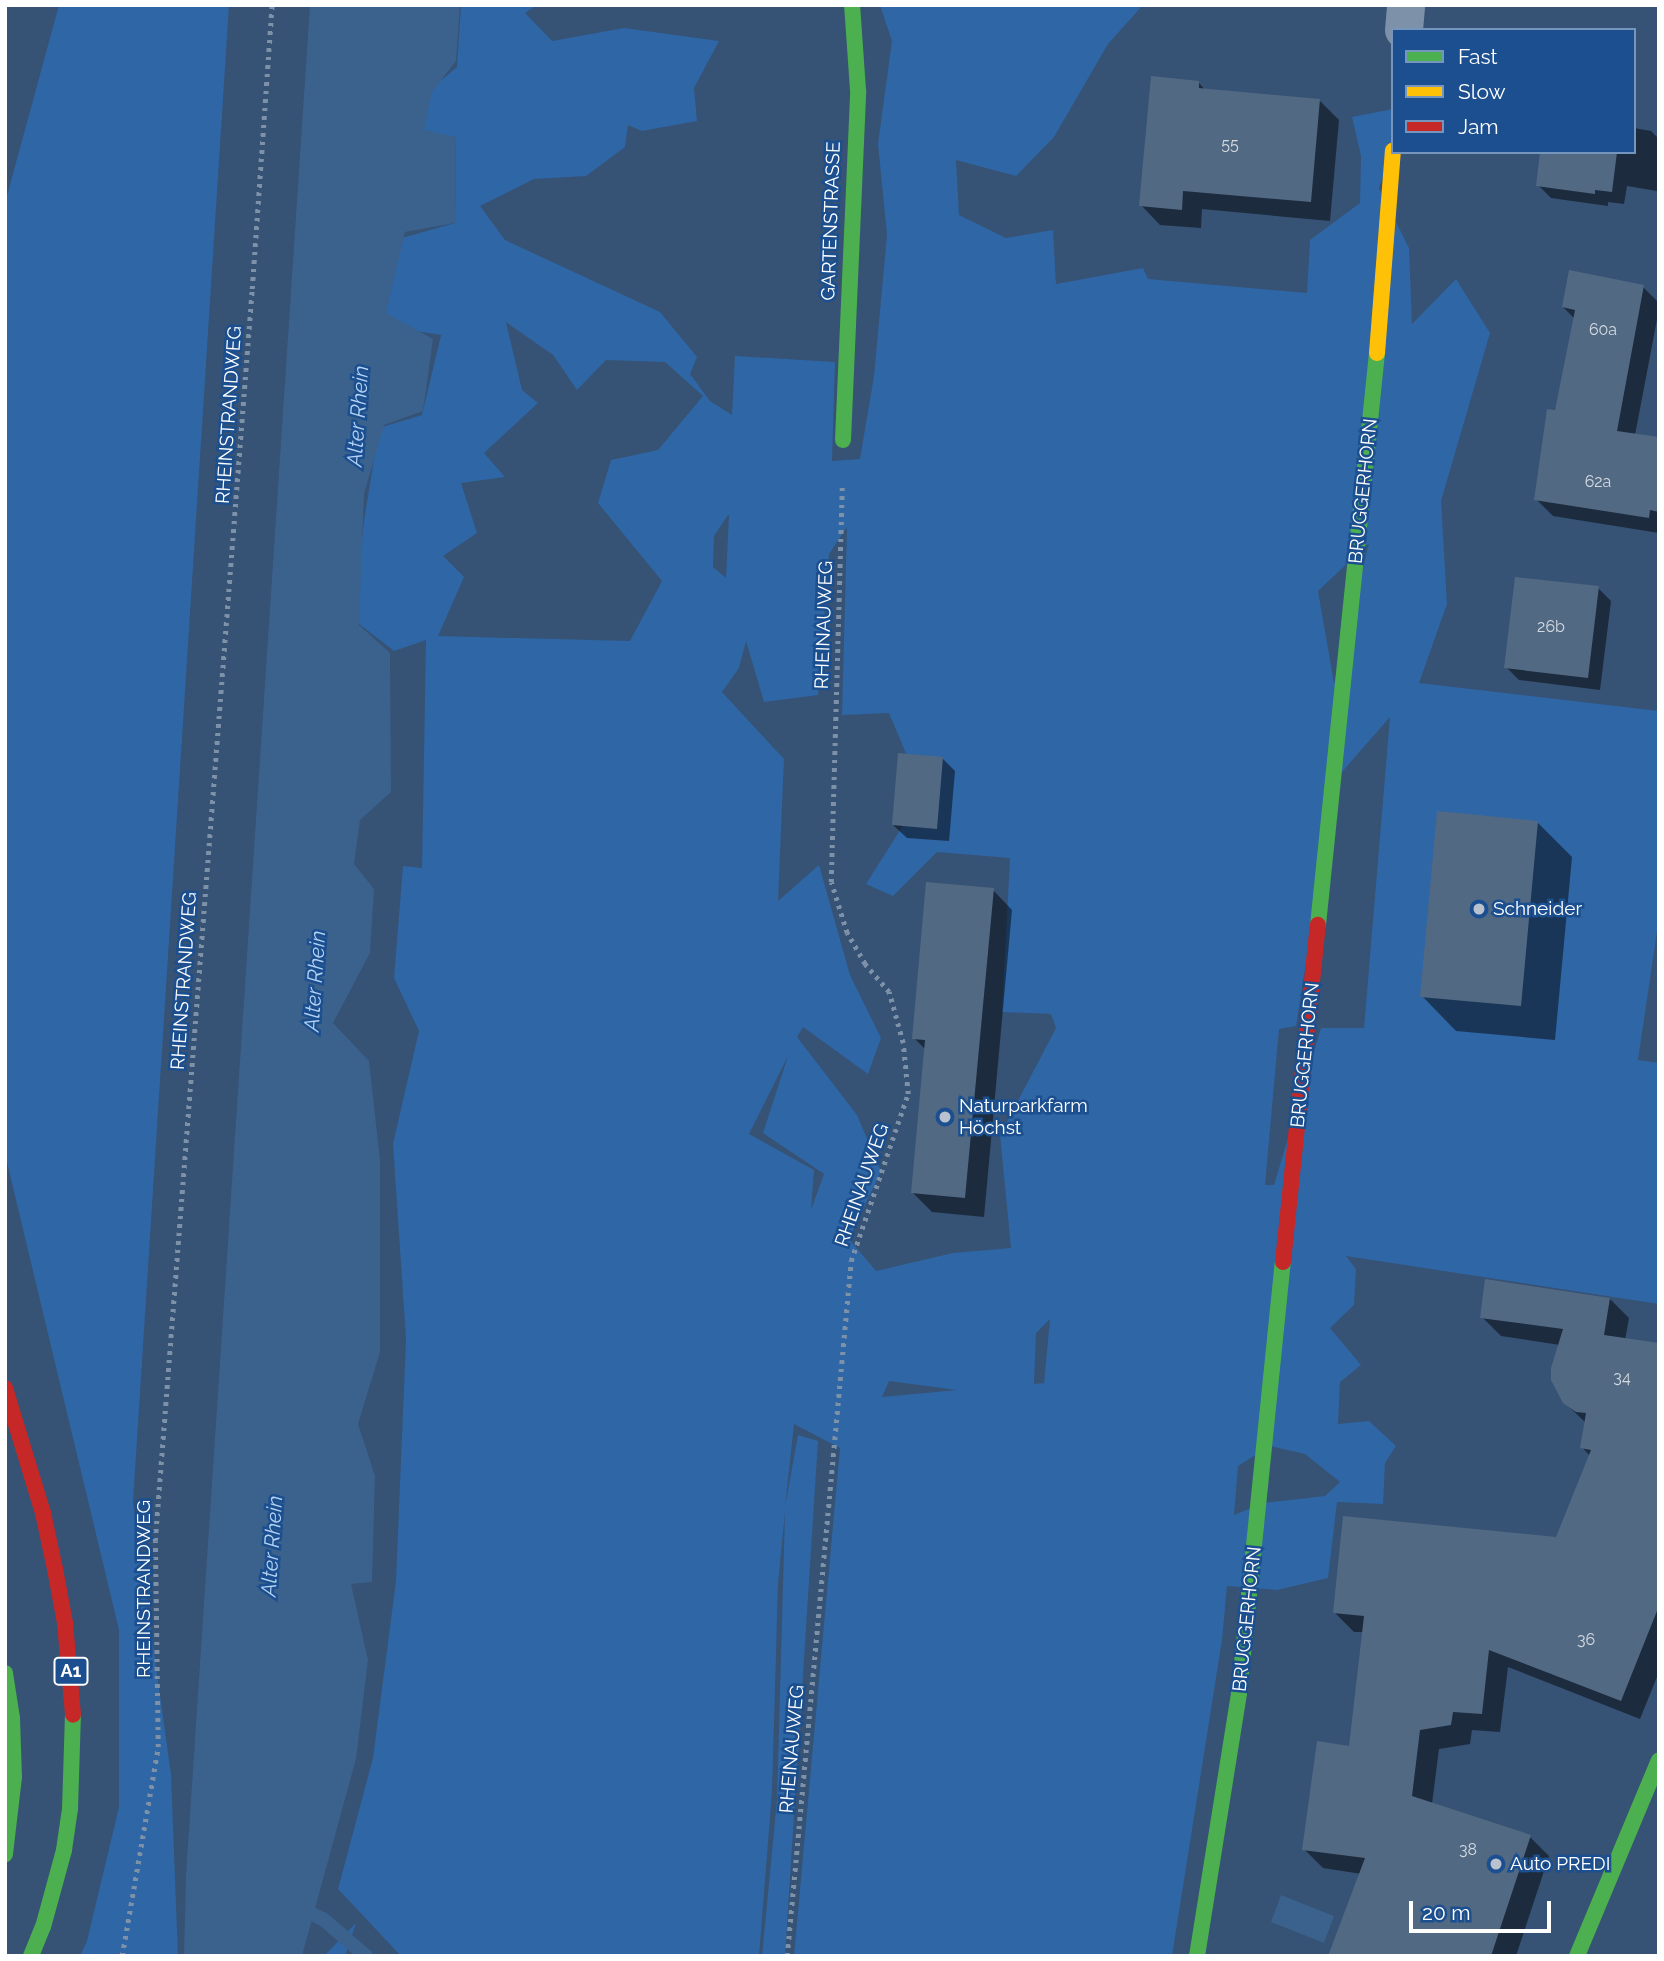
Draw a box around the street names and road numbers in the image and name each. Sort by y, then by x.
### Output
street label: GARTENSTRASSE [817,141,845,301]
street label: RHEINSTRANDWEG [211,325,247,505]
street label: BRUGGERHORN [1344,417,1382,565]
street label: RHEINAUWEG [810,560,838,690]
street label: RHEINSTRANDWEG [166,891,202,1071]
street label: BRUGGERHORN [1286,981,1324,1129]
street label: RHEINAUWEG [830,1120,894,1250]
street label: RHEINSTRANDWEG [133,1500,155,1678]
street label: BRUGGERHORN [1228,1545,1266,1693]
road number: A1 [54,1656,88,1686]
street label: RHEINAUWEG [775,1684,809,1814]

